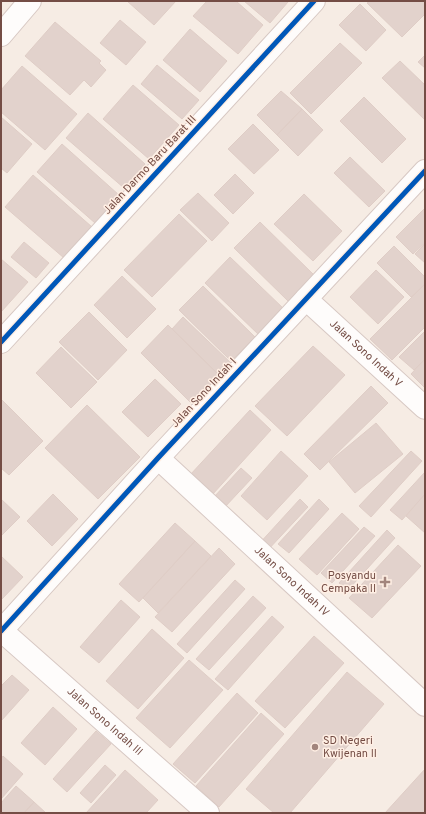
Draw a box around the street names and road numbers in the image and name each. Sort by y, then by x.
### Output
street label: Jalan Darmo Baru Barat III [100,113,200,217]
street label: Jalan Sono Indah V [326,317,405,391]
street label: Jalan Sono Indah I [168,355,240,431]
street label: Jalan Sono Indah IV [251,543,332,620]
street label: Jalan Sono Indah III [64,684,145,759]

